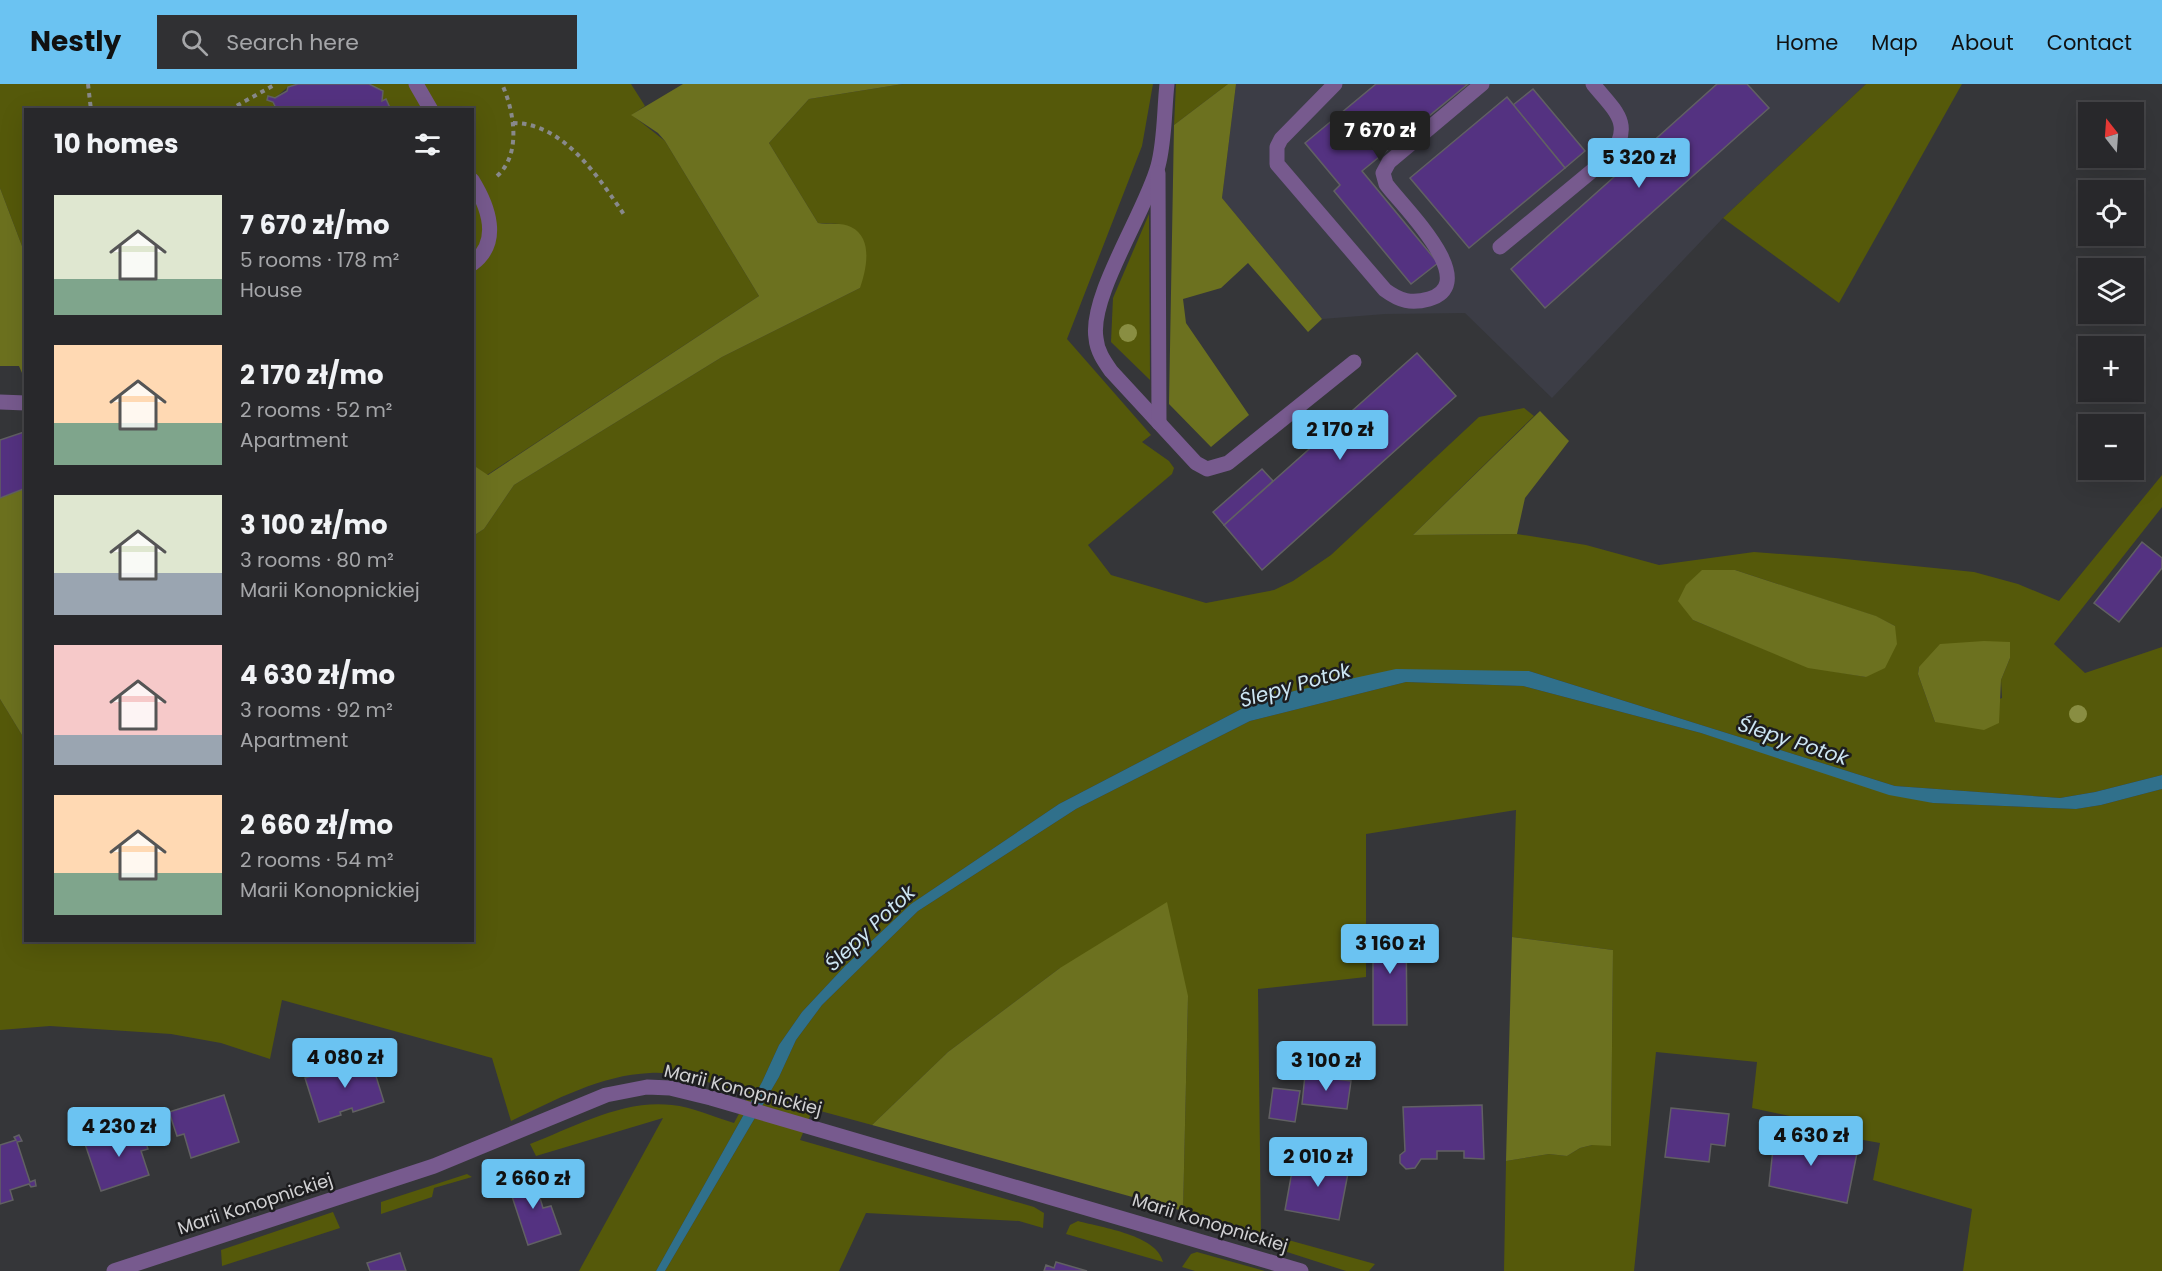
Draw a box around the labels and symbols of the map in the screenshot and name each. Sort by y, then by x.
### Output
north arrow [2078,102,2144,168]
pin: 7 670 zł [1318,111,1442,162]
pin: 5 320 zł [1577,138,1701,189]
pin: 2 170 zł [1278,410,1402,461]
water label: Ślepy Potok [1236,655,1356,714]
water label: Ślepy Potok [1734,710,1853,773]
water label: Ślepy Potok [819,878,923,977]
pin: 3 160 zł [1328,924,1452,975]
pin: 4 080 zł [283,1038,407,1089]
pin: 3 100 zł [1264,1041,1388,1092]
street label: Marii Konopnickiej [662,1058,825,1121]
pin: 4 230 zł [57,1107,181,1158]
pin: 4 630 zł [1749,1116,1873,1167]
pin: 2 010 zł [1256,1137,1380,1188]
pin: 2 660 zł [471,1159,595,1210]
street label: Marii Konopnickiej [174,1167,336,1240]
street label: Marii Konopnickiej [1129,1187,1291,1258]

